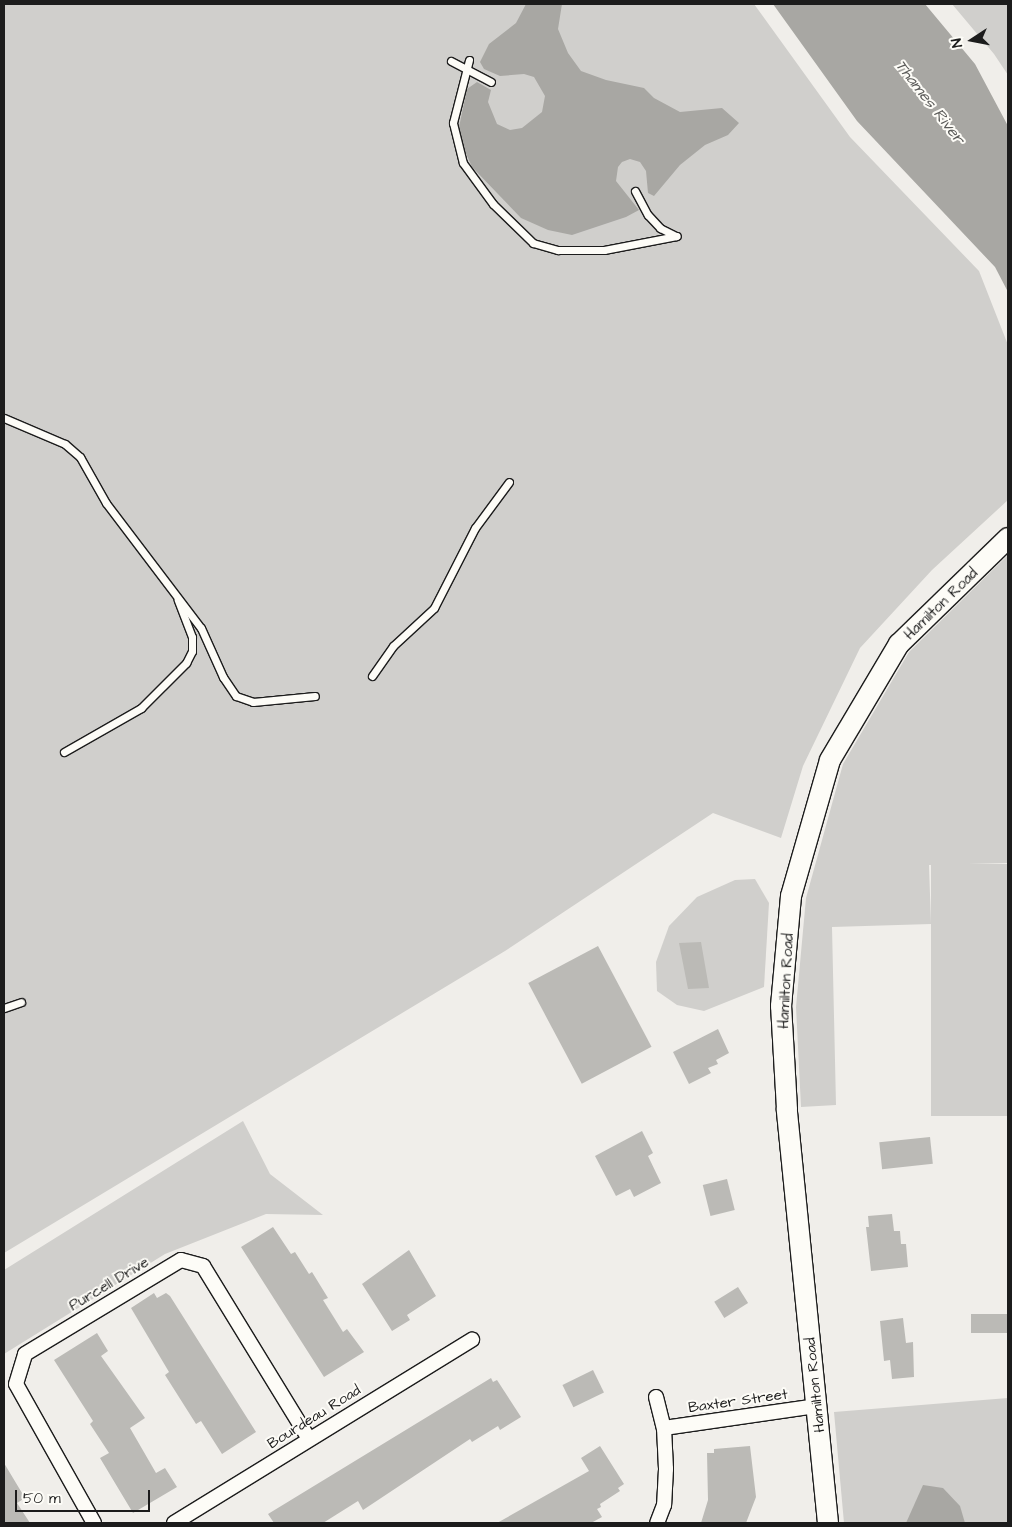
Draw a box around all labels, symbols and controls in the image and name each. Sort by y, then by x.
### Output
north arrow [947,15,997,65]
text: N [947,37,968,49]
water label: Thames River [891,56,969,148]
street label: Hamilton Road [900,564,982,644]
street label: Hamilton Road [775,933,797,1029]
street label: Purcell Drive [66,1253,152,1315]
street label: Hamilton Road [801,1337,829,1433]
street label: Bourdeau Road [264,1381,364,1453]
street label: Baxter Street [687,1385,789,1417]
scale bar [18,1480,152,1512]
text: 50 m [23,1488,61,1509]

